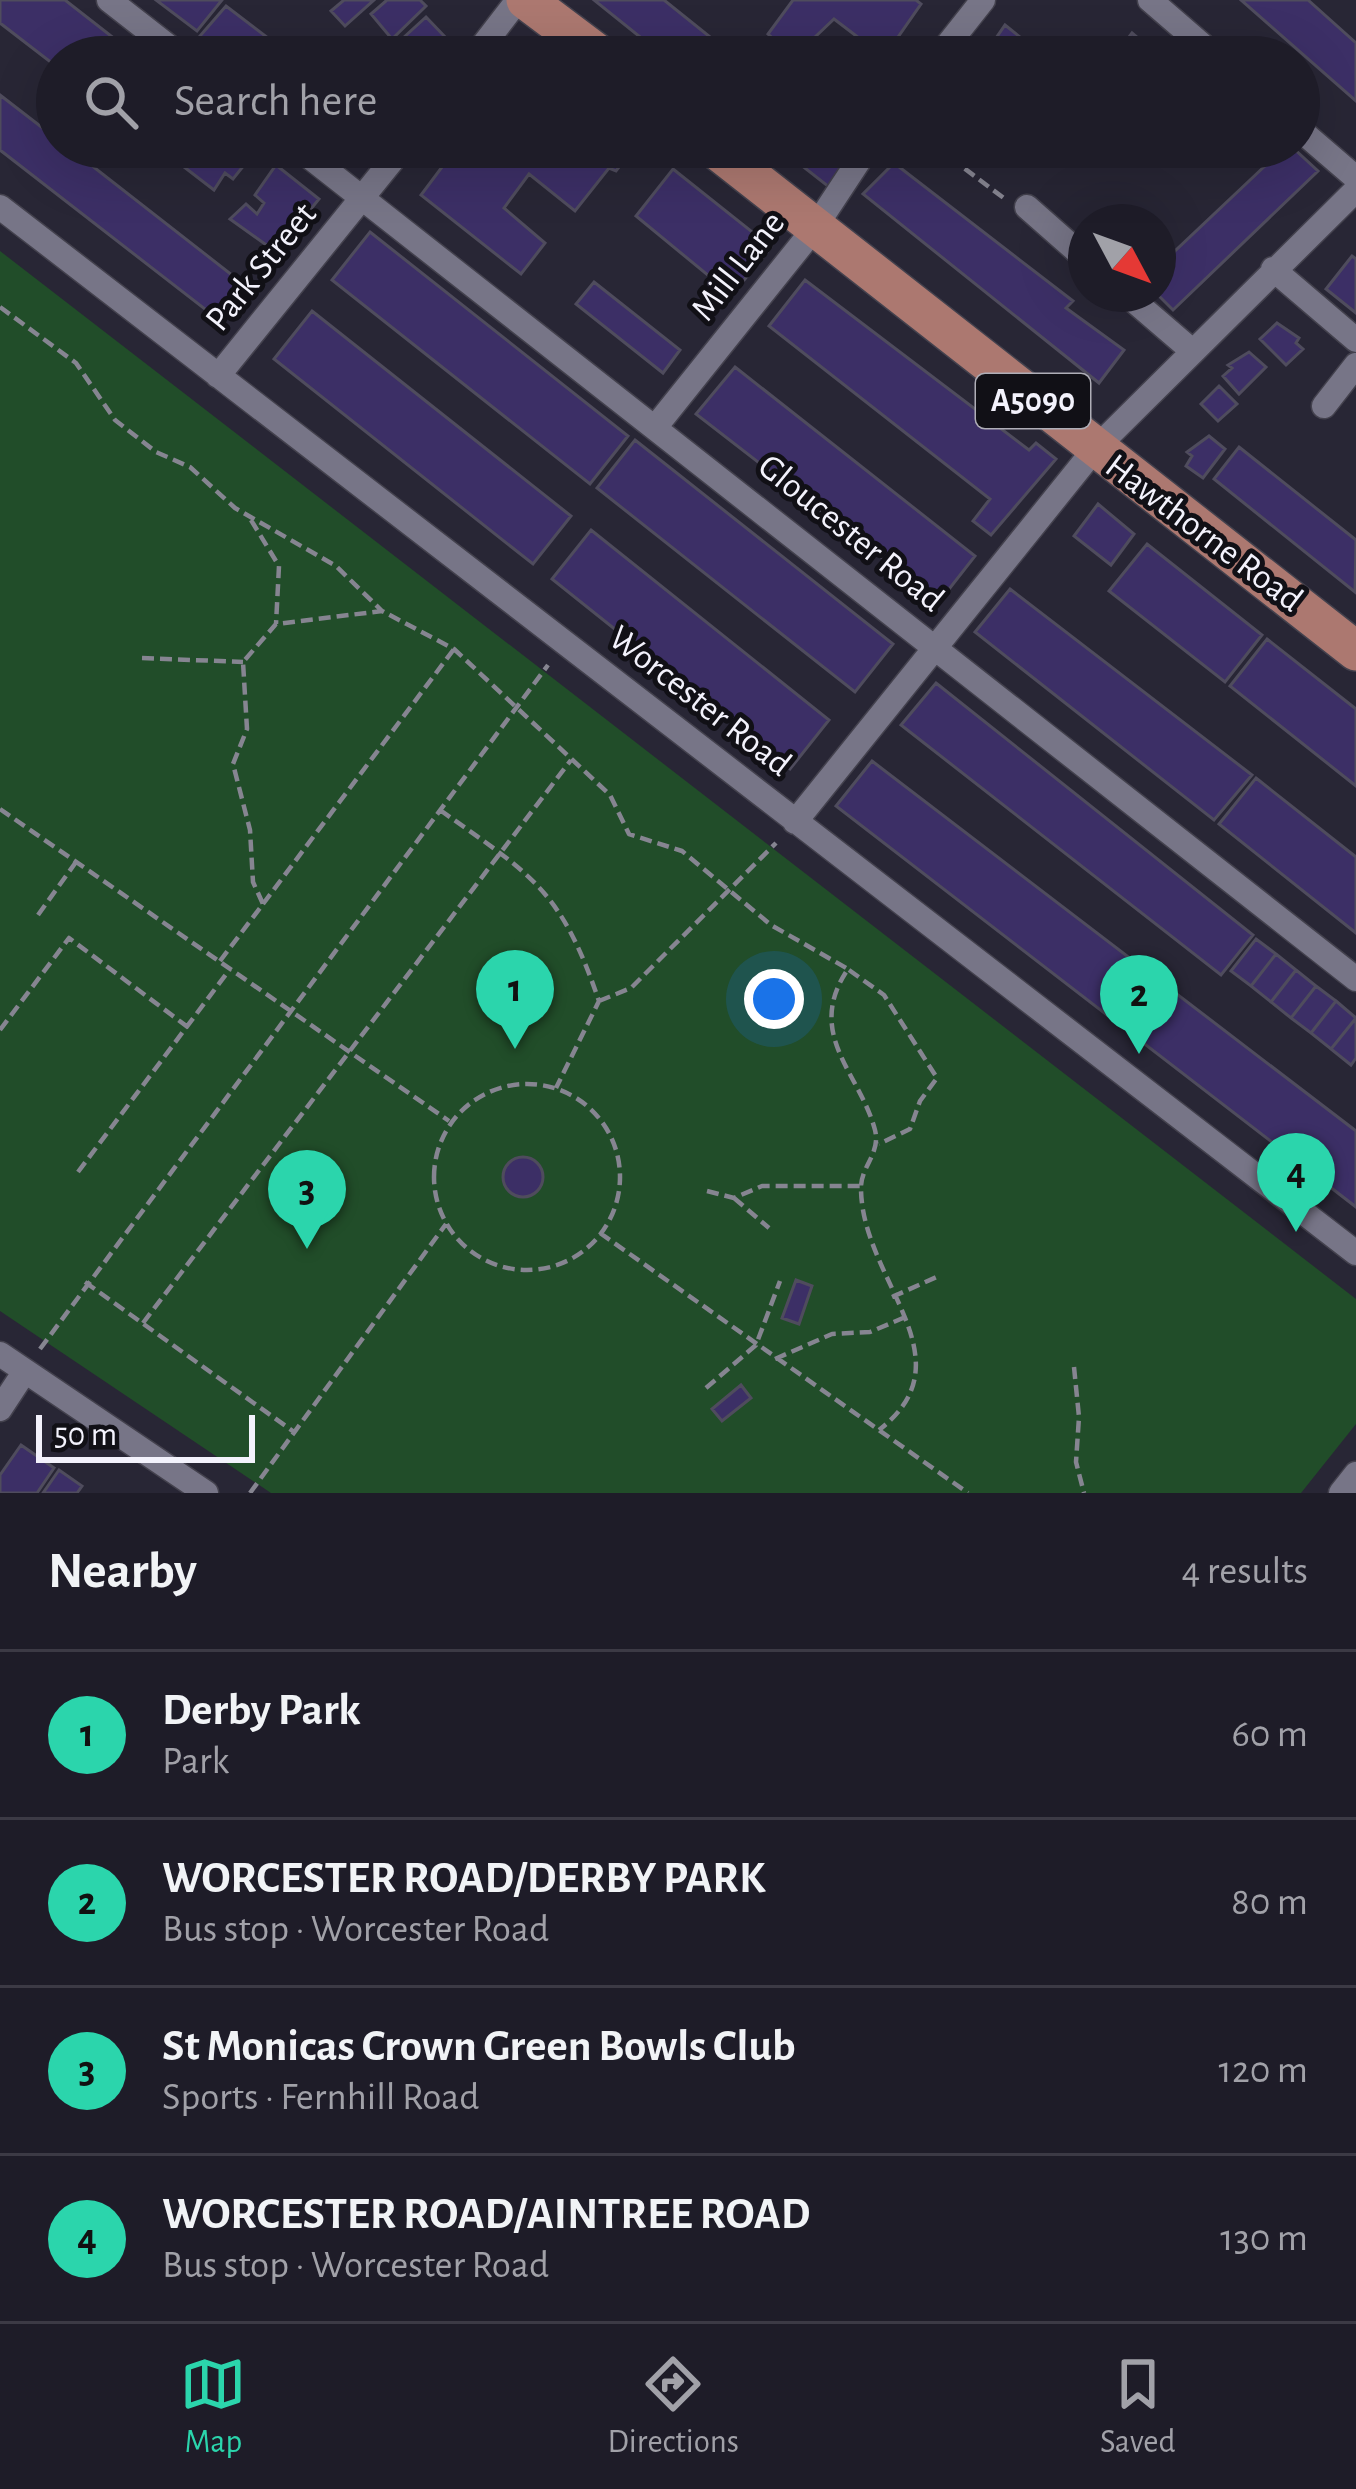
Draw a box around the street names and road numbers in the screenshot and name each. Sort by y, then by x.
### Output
street label: Park Street [199,196,323,338]
street label: Mill Lane [685,205,791,327]
road number: A5090 [976,374,1090,428]
street label: Gloucester Road [752,448,950,618]
street label: Hawthorne Road [1099,448,1309,618]
street label: Worcester Road [602,619,798,783]

